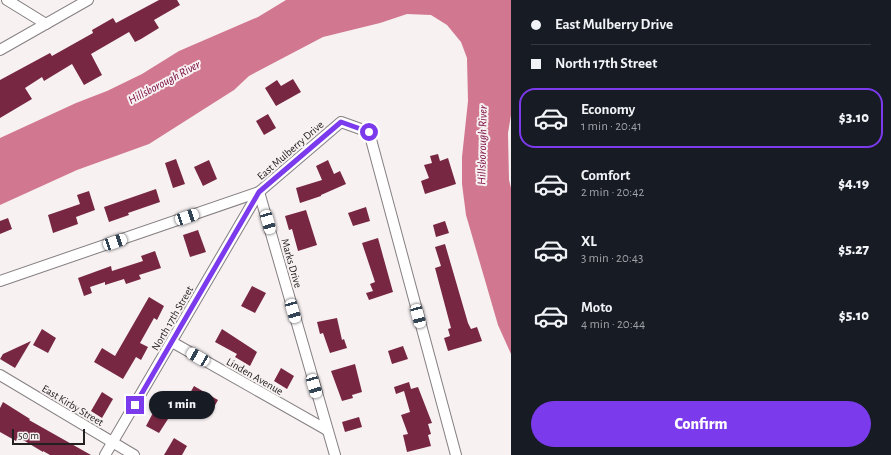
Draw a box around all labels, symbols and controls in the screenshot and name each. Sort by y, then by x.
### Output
text: East Mulberry Drive [555,17,673,32]
text: North 17th Street [555,56,657,71]
water label: Hillsborough River [126,57,203,106]
icon: car [533,100,569,136]
text: Economy [581,102,635,117]
water label: Hillsborough River [475,104,489,185]
text: $3.10 [839,110,869,125]
street label: East Mulberry Drive [255,119,326,182]
text: 1 min · 20:41 [581,120,642,133]
route start [360,123,378,141]
icon: car [533,166,569,202]
text: Comfort [581,168,630,183]
text: $4.19 [838,176,869,191]
text: 2 min · 20:42 [581,186,645,199]
car [174,207,200,227]
car [259,209,277,235]
car [102,232,128,252]
icon: car [533,232,569,268]
text: XL [581,234,597,249]
street label: Marks Drive [279,237,304,289]
text: $5.27 [838,242,869,257]
text: 3 min · 20:43 [581,252,643,265]
street label: North 17th Street [150,284,196,352]
car [284,298,302,324]
icon: car [533,298,569,334]
text: Moto [581,300,613,315]
car [409,303,427,329]
text: $5.10 [839,308,869,323]
text: 4 min · 20:44 [581,318,645,331]
car [185,346,211,368]
street label: Linden Avenue [225,356,285,397]
car [305,373,323,399]
street label: East Kirby Street [40,383,106,428]
callout: 1 min [149,391,215,419]
route end [126,396,144,414]
text: 1 min [168,398,196,411]
button: Confirm [531,401,871,447]
scale bar [12,427,85,446]
text: 50 m [18,430,39,441]

